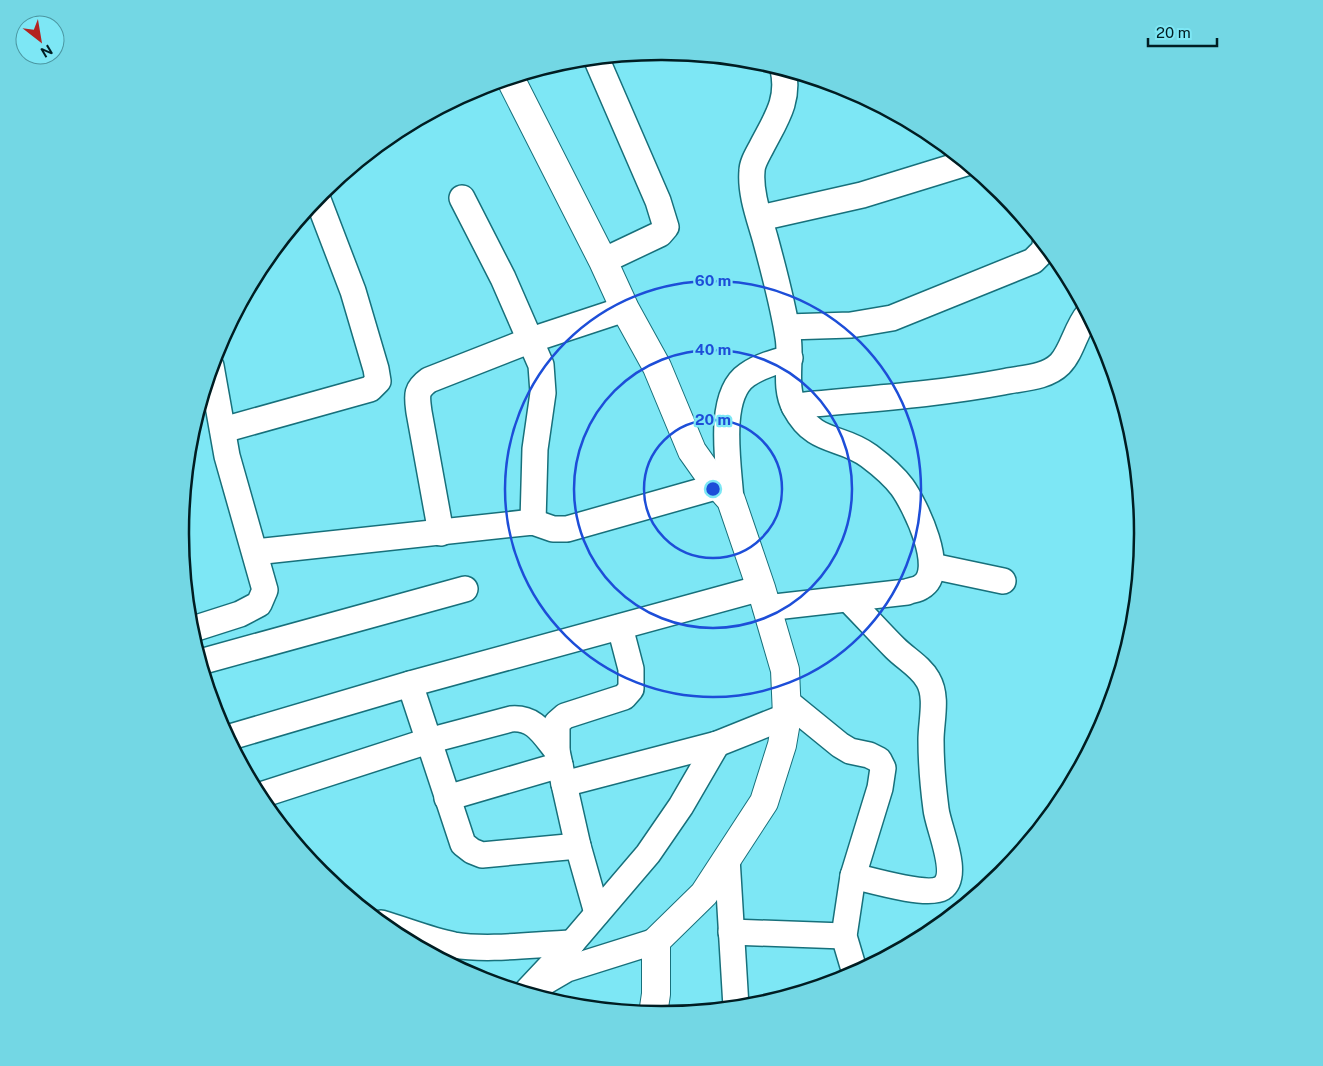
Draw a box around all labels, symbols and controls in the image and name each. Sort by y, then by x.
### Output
north arrow [15,15,65,65]
scale bar [1148,15,1217,47]
text: 20 m [1156,24,1191,41]
text: N [38,41,56,61]
text: 60 m [695,272,731,289]
text: 40 m [695,341,731,358]
text: 20 m [695,411,731,428]
centre of rings [704,480,722,498]

